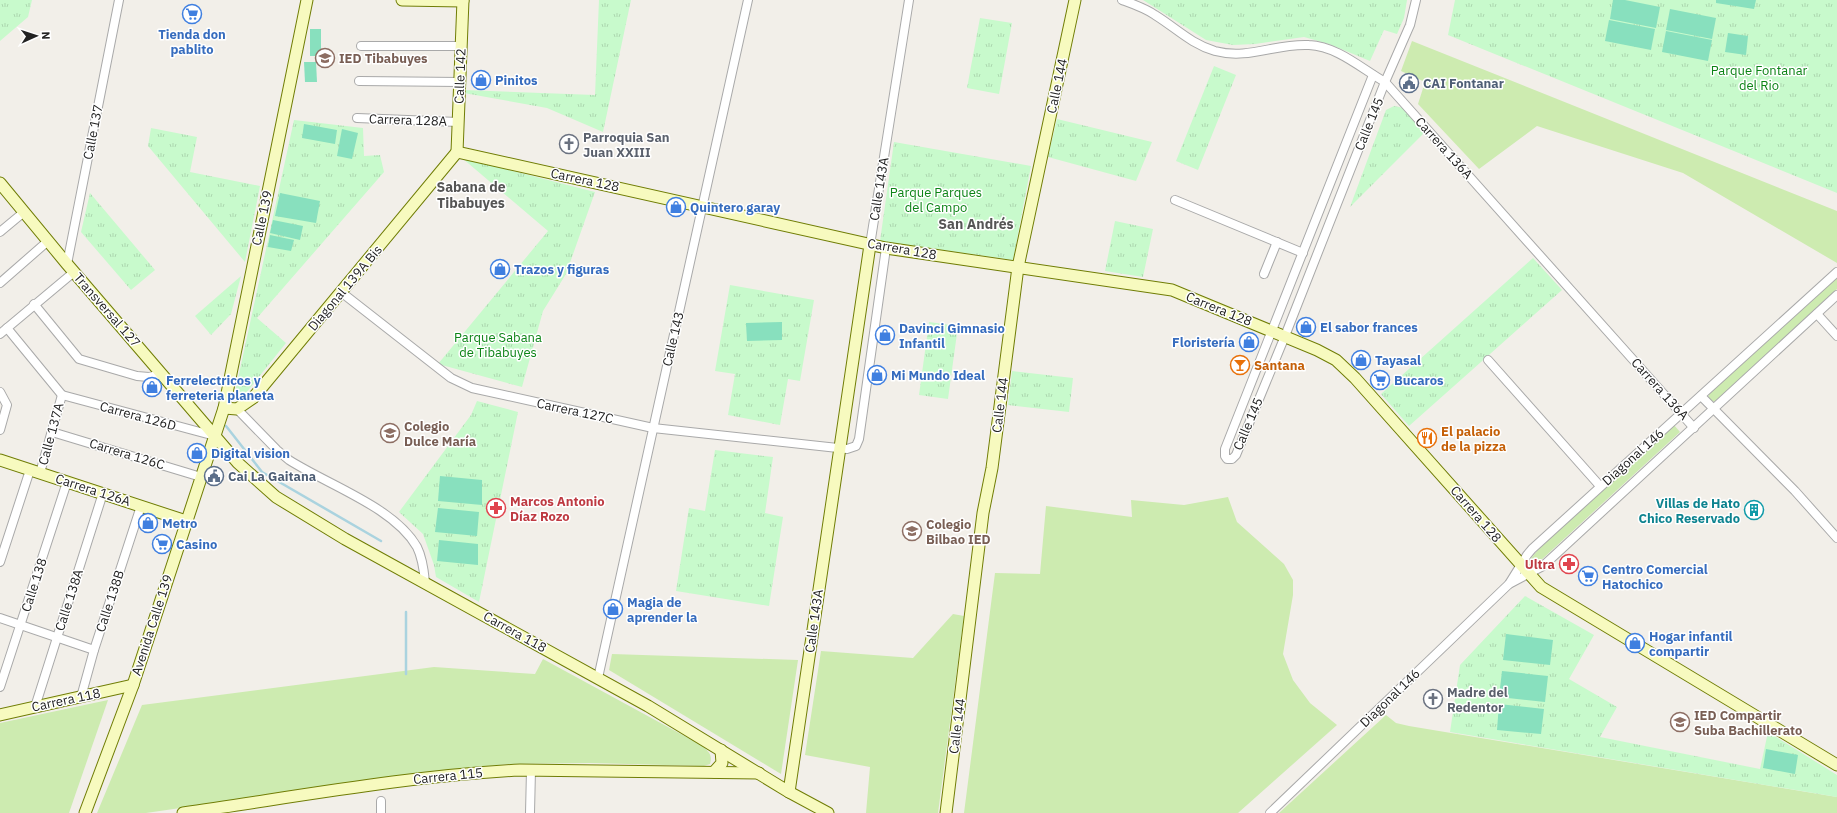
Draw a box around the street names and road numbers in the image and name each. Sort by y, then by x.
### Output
street label: Calle 142 [451,48,469,104]
street label: Calle 144 [1043,57,1071,115]
street label: Calle 145 [1351,95,1387,153]
street label: Calle 137 [79,103,107,161]
street label: Carrera 128A [369,110,448,130]
street label: Carrera 136A [1412,113,1477,183]
street label: Calle 143A [866,155,893,222]
street label: Carrera 128 [549,164,621,196]
street label: Calle 139 [248,189,276,247]
street label: Carrera 128 [866,235,938,263]
street label: Diagonal 139A Bis [304,242,386,334]
street label: Transversal 127 [70,269,144,351]
street label: Carrera 128 [1183,288,1255,330]
street label: Calle 143 [658,310,688,368]
street label: Carrera 136A [1628,354,1693,424]
street label: Calle 144 [988,376,1012,434]
street label: Carrera 127C [535,395,615,427]
street label: Calle 145 [1229,395,1267,453]
street label: Carrera 126D [98,398,178,434]
street label: Calle 137A [35,400,68,467]
street label: Diagonal 146 [1599,425,1667,489]
street label: Carrera 126C [87,434,167,474]
street label: Carrera 126A [53,470,133,510]
street label: Carrera 128 [1447,482,1505,546]
street label: Calle 138 [17,556,51,614]
street label: Calle 138A [51,566,87,633]
street label: Calle 138B [92,568,128,634]
street label: Avenida Calle 139 [128,572,176,678]
street label: Calle 143A [801,587,827,654]
street label: Carrera 118 [480,608,550,656]
street label: Diagonal 146 [1356,665,1424,731]
street label: Carrera 118 [30,684,102,716]
street label: Calle 144 [945,697,969,755]
street label: Carrera 115 [412,764,484,788]

